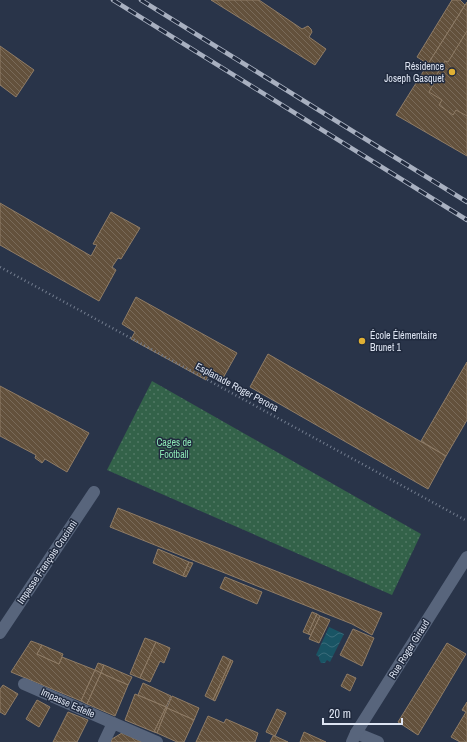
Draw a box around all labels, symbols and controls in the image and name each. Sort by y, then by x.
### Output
place label: Résidence Joseph Gasquet [384,60,445,85]
marker: Résidence Joseph Gasquet [447,67,457,77]
place label: École Élémentaire Brunet 1 [370,329,437,354]
marker: École Élémentaire Brunet 1 [357,336,367,346]
street label: Esplanade Roger Perona [193,360,281,415]
park label: Cages de Football [156,436,192,461]
street label: Impasse François Cruciani [14,518,80,606]
street label: Rue Roger Giraud [386,617,432,681]
street label: Impasse Estelle [39,685,97,721]
scale bar [323,700,402,726]
text: 20 m [329,706,351,722]

